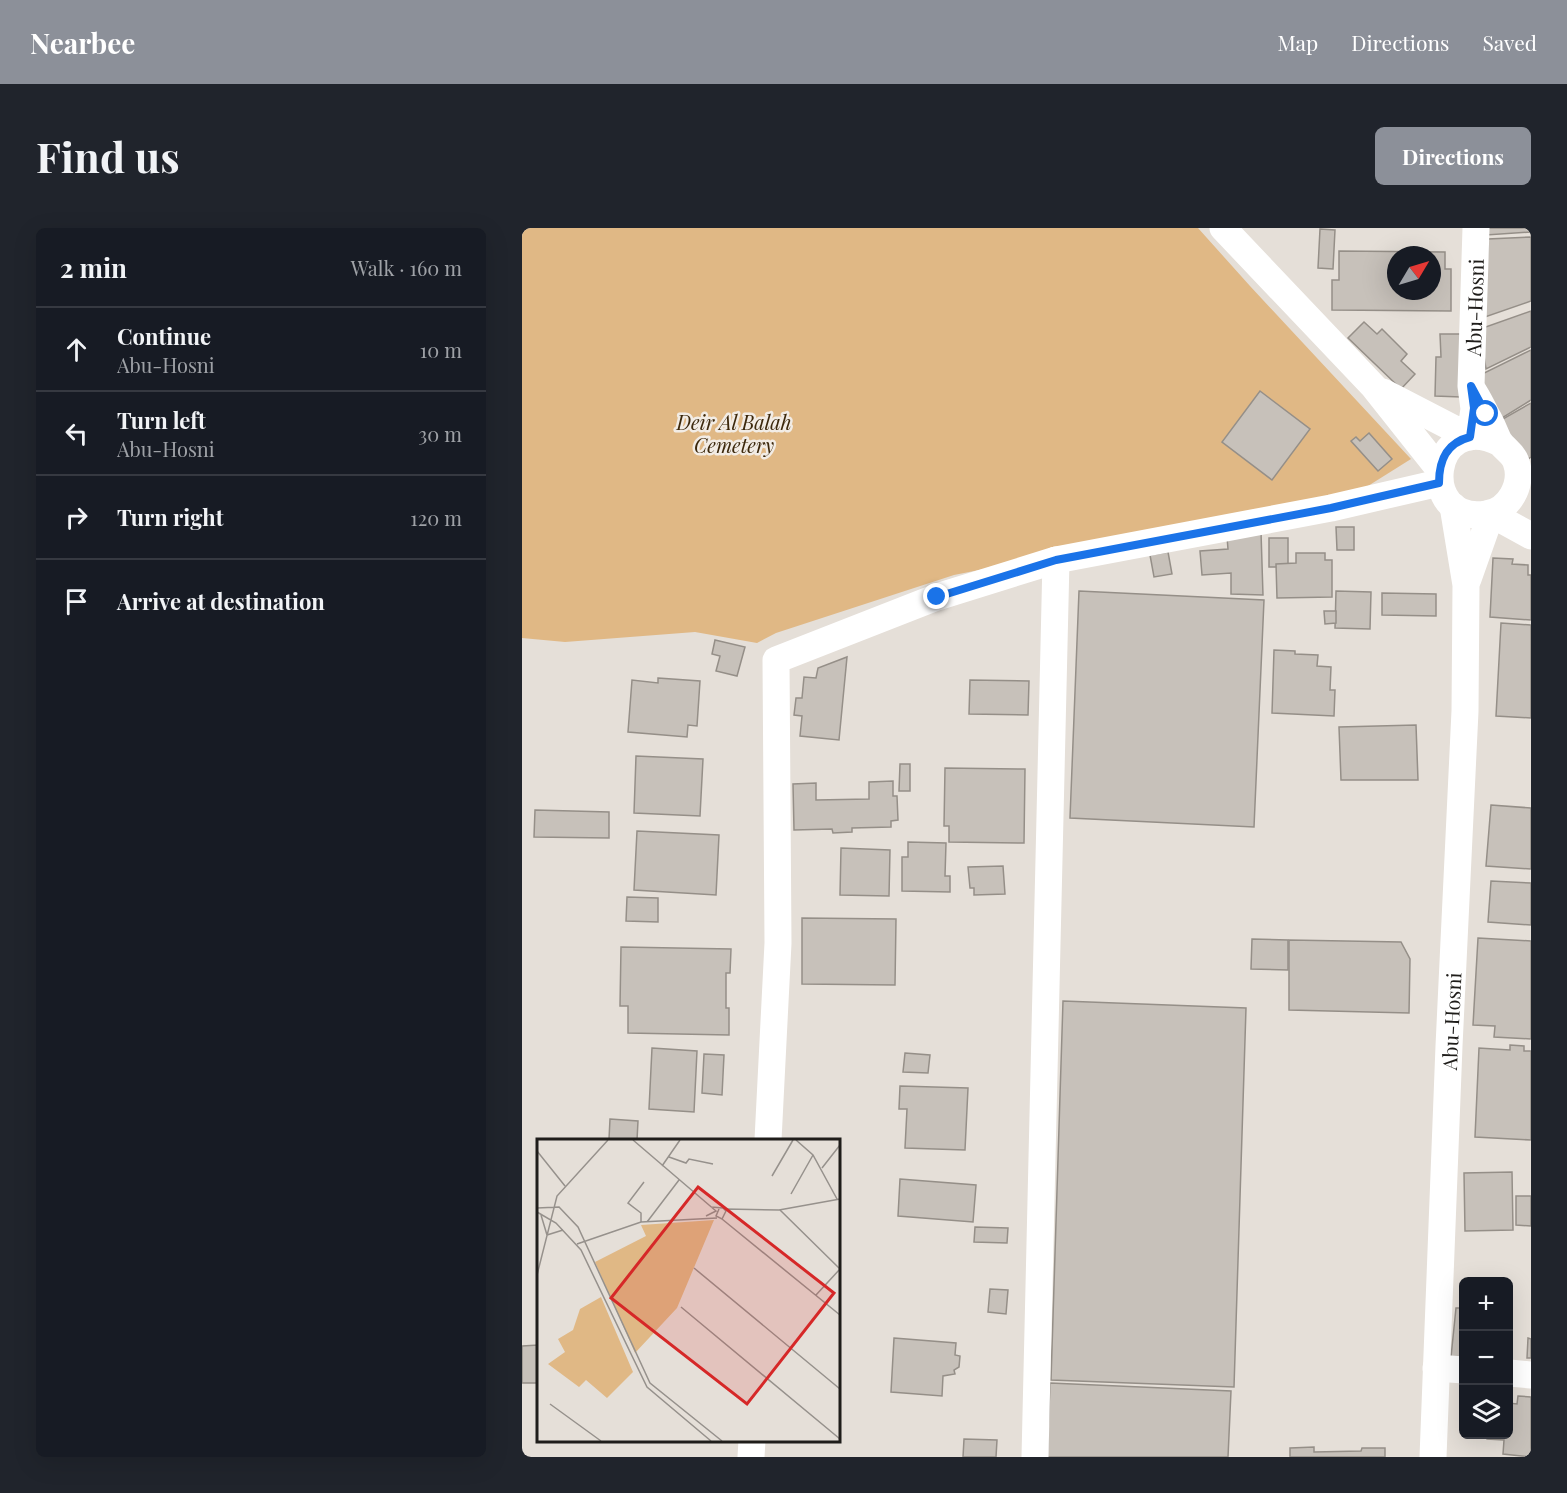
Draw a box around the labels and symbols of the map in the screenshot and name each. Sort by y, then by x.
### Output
north arrow [1387,246,1441,300]
street label: Abu-Hosni [1458,258,1489,358]
route start [1472,400,1498,426]
park label: Deir Al Balah Cemetery [676,408,791,458]
route end [923,583,949,609]
street label: Abu-Hosni [1435,972,1466,1072]
inset map [537,1139,840,1442]

